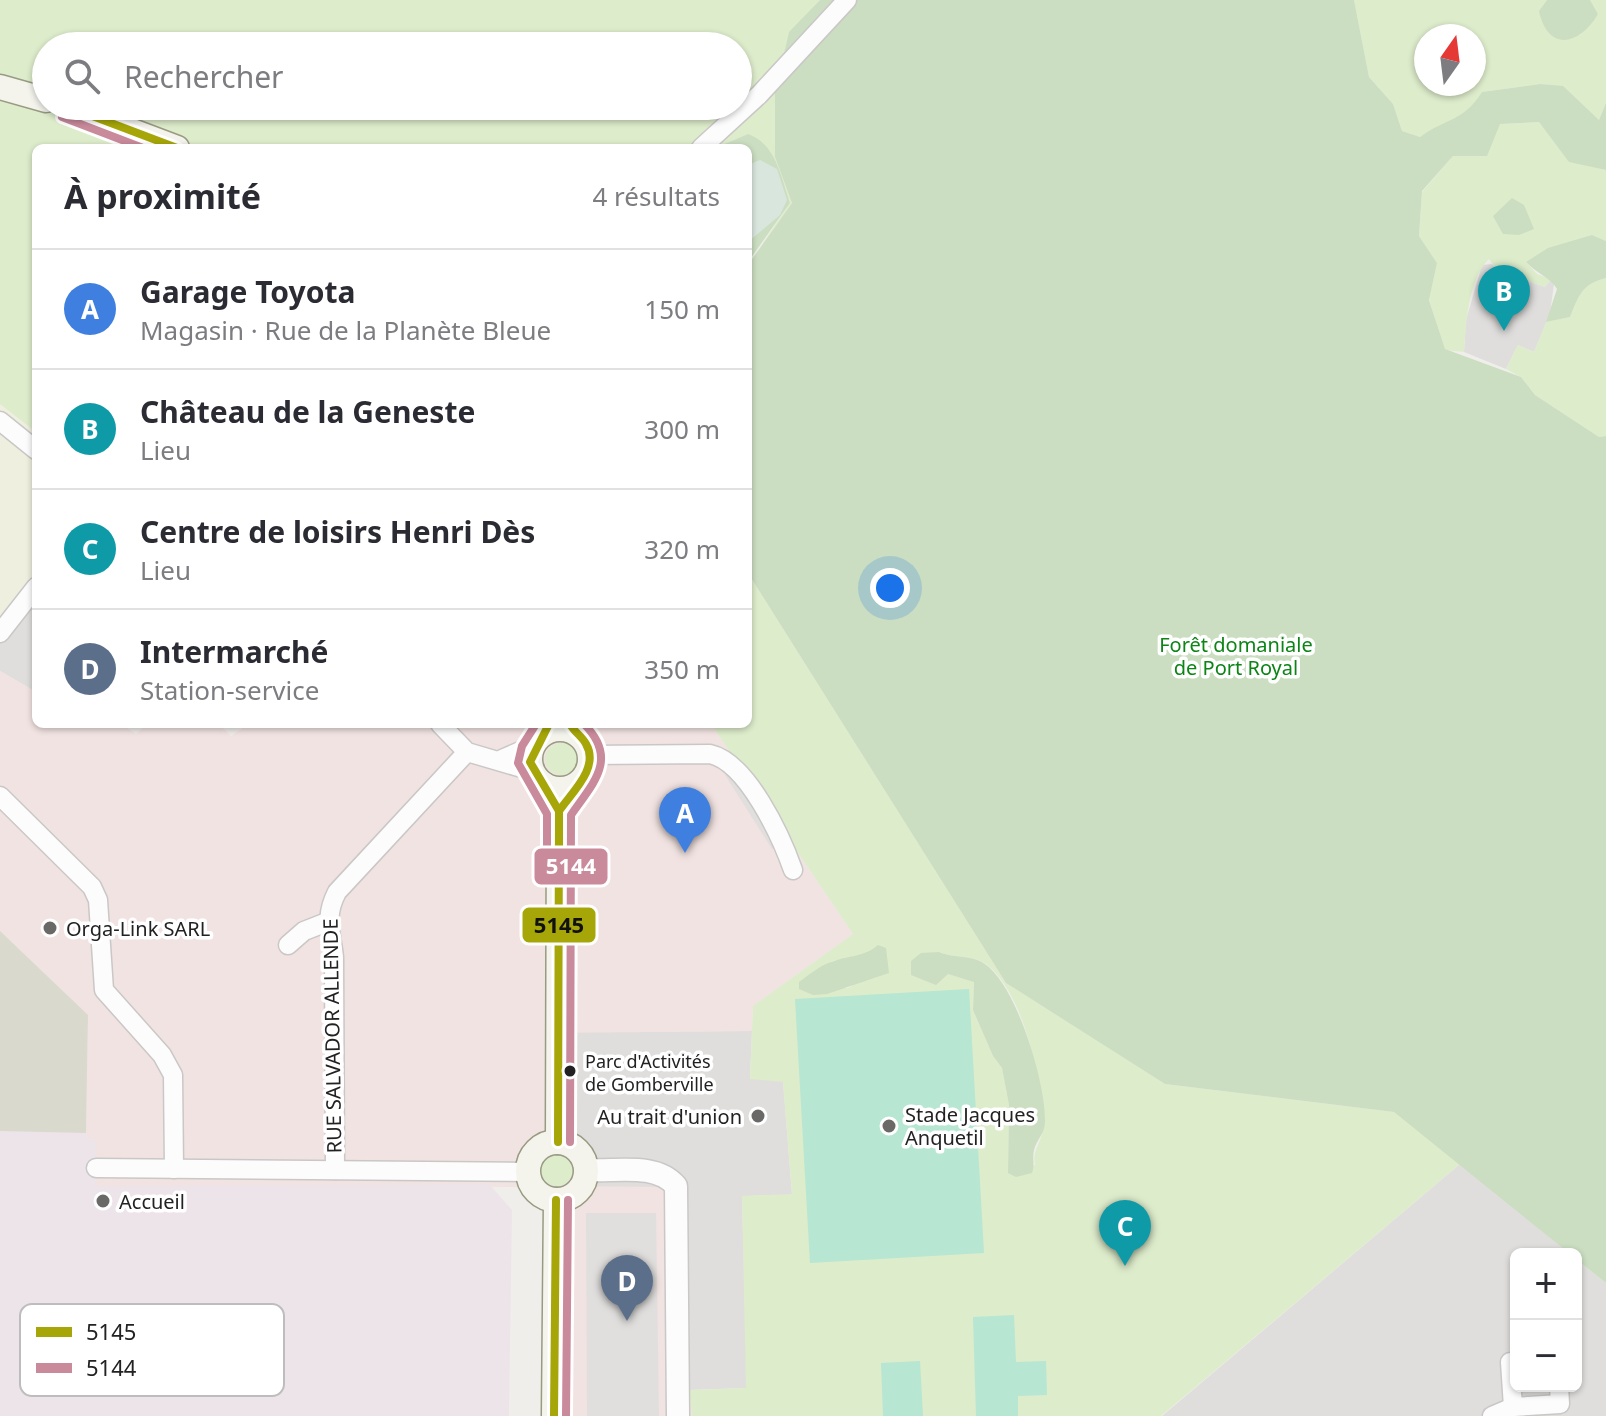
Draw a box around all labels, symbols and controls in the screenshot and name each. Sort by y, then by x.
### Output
north arrow [1414,24,1486,96]
search box [32,32,752,120]
icon: search [60,54,104,98]
text: Rechercher [124,56,283,97]
text: À proximité [64,173,261,219]
text: 4 résultats [592,178,720,214]
pin: B [1478,265,1530,331]
text: Garage Toyota [140,271,355,312]
text: A [81,291,99,327]
text: 150 m [644,291,720,327]
text: Magasin · Rue de la Planète Bleue [140,312,551,348]
text: Château de la Geneste [140,391,475,432]
text: B [81,411,99,447]
text: 300 m [644,411,720,447]
text: Lieu [140,432,191,468]
text: Centre de loisirs Henri Dès [140,511,535,552]
text: C [82,531,98,567]
text: 320 m [644,531,720,567]
text: Lieu [140,552,191,588]
your location [870,568,910,608]
text: Intermarché [140,631,328,672]
park label: Forêt domaniale de Port Royal [1159,631,1313,681]
text: D [80,651,100,687]
text: 350 m [644,651,720,687]
text: Station-service [140,672,319,708]
pin: A [659,787,711,853]
line badge: 5144 [533,847,609,886]
text: 5144 [546,850,597,880]
line badge: 5145 [521,906,597,944]
text: 5145 [534,909,584,939]
place label: Orga-Link SARL [66,915,210,942]
street label: RUE SALVADOR ALLENDE [316,918,348,1154]
marker: Orga-Link SARL [41,919,59,937]
place label: Parc d'Activités de Gomberville [585,1049,714,1096]
marker: Parc d'Activités de Gomberville [562,1063,578,1079]
place label: Stade Jacques Anquetil [905,1101,1035,1151]
place label: Au trait d'union [597,1103,742,1130]
marker: Au trait d'union [749,1107,767,1125]
marker: Stade Jacques Anquetil [880,1117,898,1135]
place label: Accueil [119,1188,185,1215]
marker: Accueil [94,1192,112,1210]
pin: C [1099,1200,1151,1266]
map controls [1510,1248,1582,1392]
button: + [1510,1248,1582,1320]
pin: D [601,1255,653,1321]
legend [20,1304,284,1396]
text: 5145 [86,1316,136,1346]
button: − [1510,1320,1582,1392]
text: 5144 [86,1352,137,1382]

